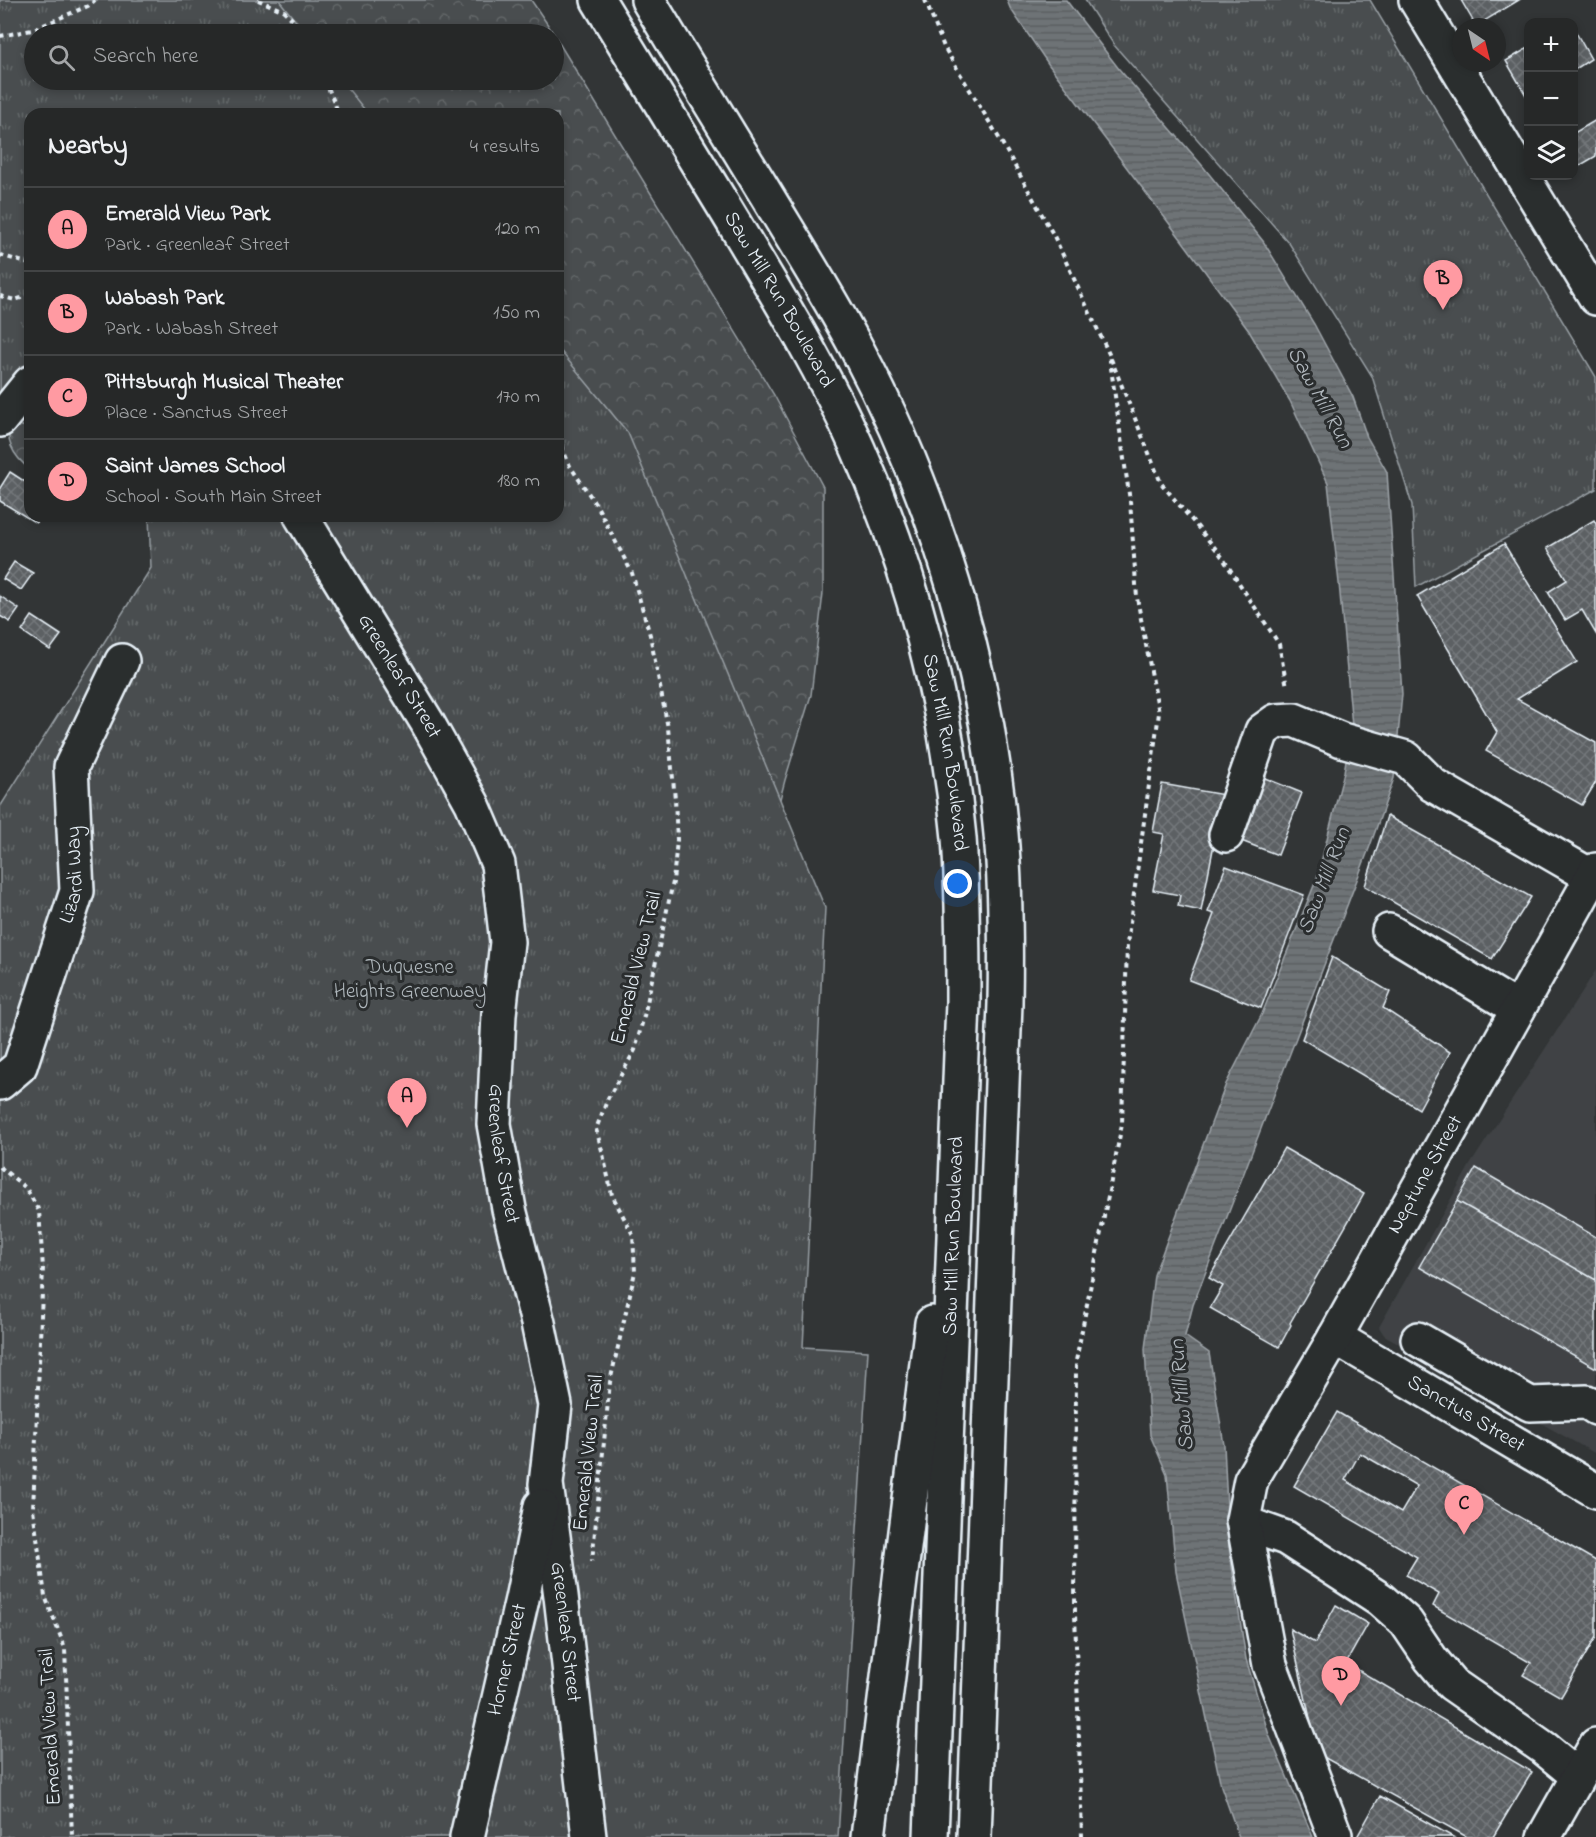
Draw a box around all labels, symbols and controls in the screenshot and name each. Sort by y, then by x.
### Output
north arrow [1452,18,1506,72]
map controls [1524,18,1578,180]
button: + [1524,18,1578,72]
search box [24,24,564,90]
icon: search [45,41,78,74]
text: Search here [93,41,198,73]
button: − [1524,72,1578,126]
button: layers [1524,126,1578,180]
text: Nearby [48,128,127,166]
text: 4 results [470,133,540,162]
text: Emerald View Park [105,199,270,231]
street label: Saw Mill Run Boulevard [715,206,841,394]
text: A [61,215,74,244]
text: 120 m [495,215,540,244]
text: Park · Greenleaf Street [105,231,290,260]
pin: B [1424,260,1462,310]
text: Wabash Park [105,283,224,315]
text: B [61,299,74,328]
text: 150 m [493,299,540,328]
text: Park · Wabash Street [105,315,278,344]
water label: Saw Mill Run [1278,341,1361,456]
text: Pittsburgh Musical Theater [105,367,343,399]
text: C [62,383,73,412]
text: 170 m [496,383,540,412]
text: Place · Sanctus Street [105,399,288,428]
text: Saint James School [105,451,285,483]
text: D [60,467,75,496]
text: 180 m [497,467,540,496]
text: School · South Main Street [105,483,322,512]
street label: Greenleaf Street [349,608,448,744]
street label: Saw Mill Run Boulevard [913,651,975,852]
water label: Saw Mill Run [1290,822,1360,939]
street label: Lizardi Way [52,825,92,927]
your location [943,869,972,898]
street label: Emerald View Trail [603,888,671,1048]
park label: Duquesne Heights Greenway [334,953,486,1009]
pin: A [388,1078,426,1128]
street label: Greenleaf Street [479,1083,527,1227]
street label: Neptune Street [1380,1110,1471,1240]
street label: Saw Mill Run Boulevard [936,1136,972,1336]
water label: Saw Mill Run [1162,1337,1204,1452]
street label: Sanctus Street [1401,1368,1531,1461]
street label: Emerald View Trail [566,1373,612,1533]
pin: C [1444,1486,1484,1535]
street label: Greenleaf Street [542,1560,588,1704]
street label: Horner Street [481,1601,535,1719]
street label: Emerald View Trail [32,1648,70,1806]
pin: D [1322,1656,1360,1706]

